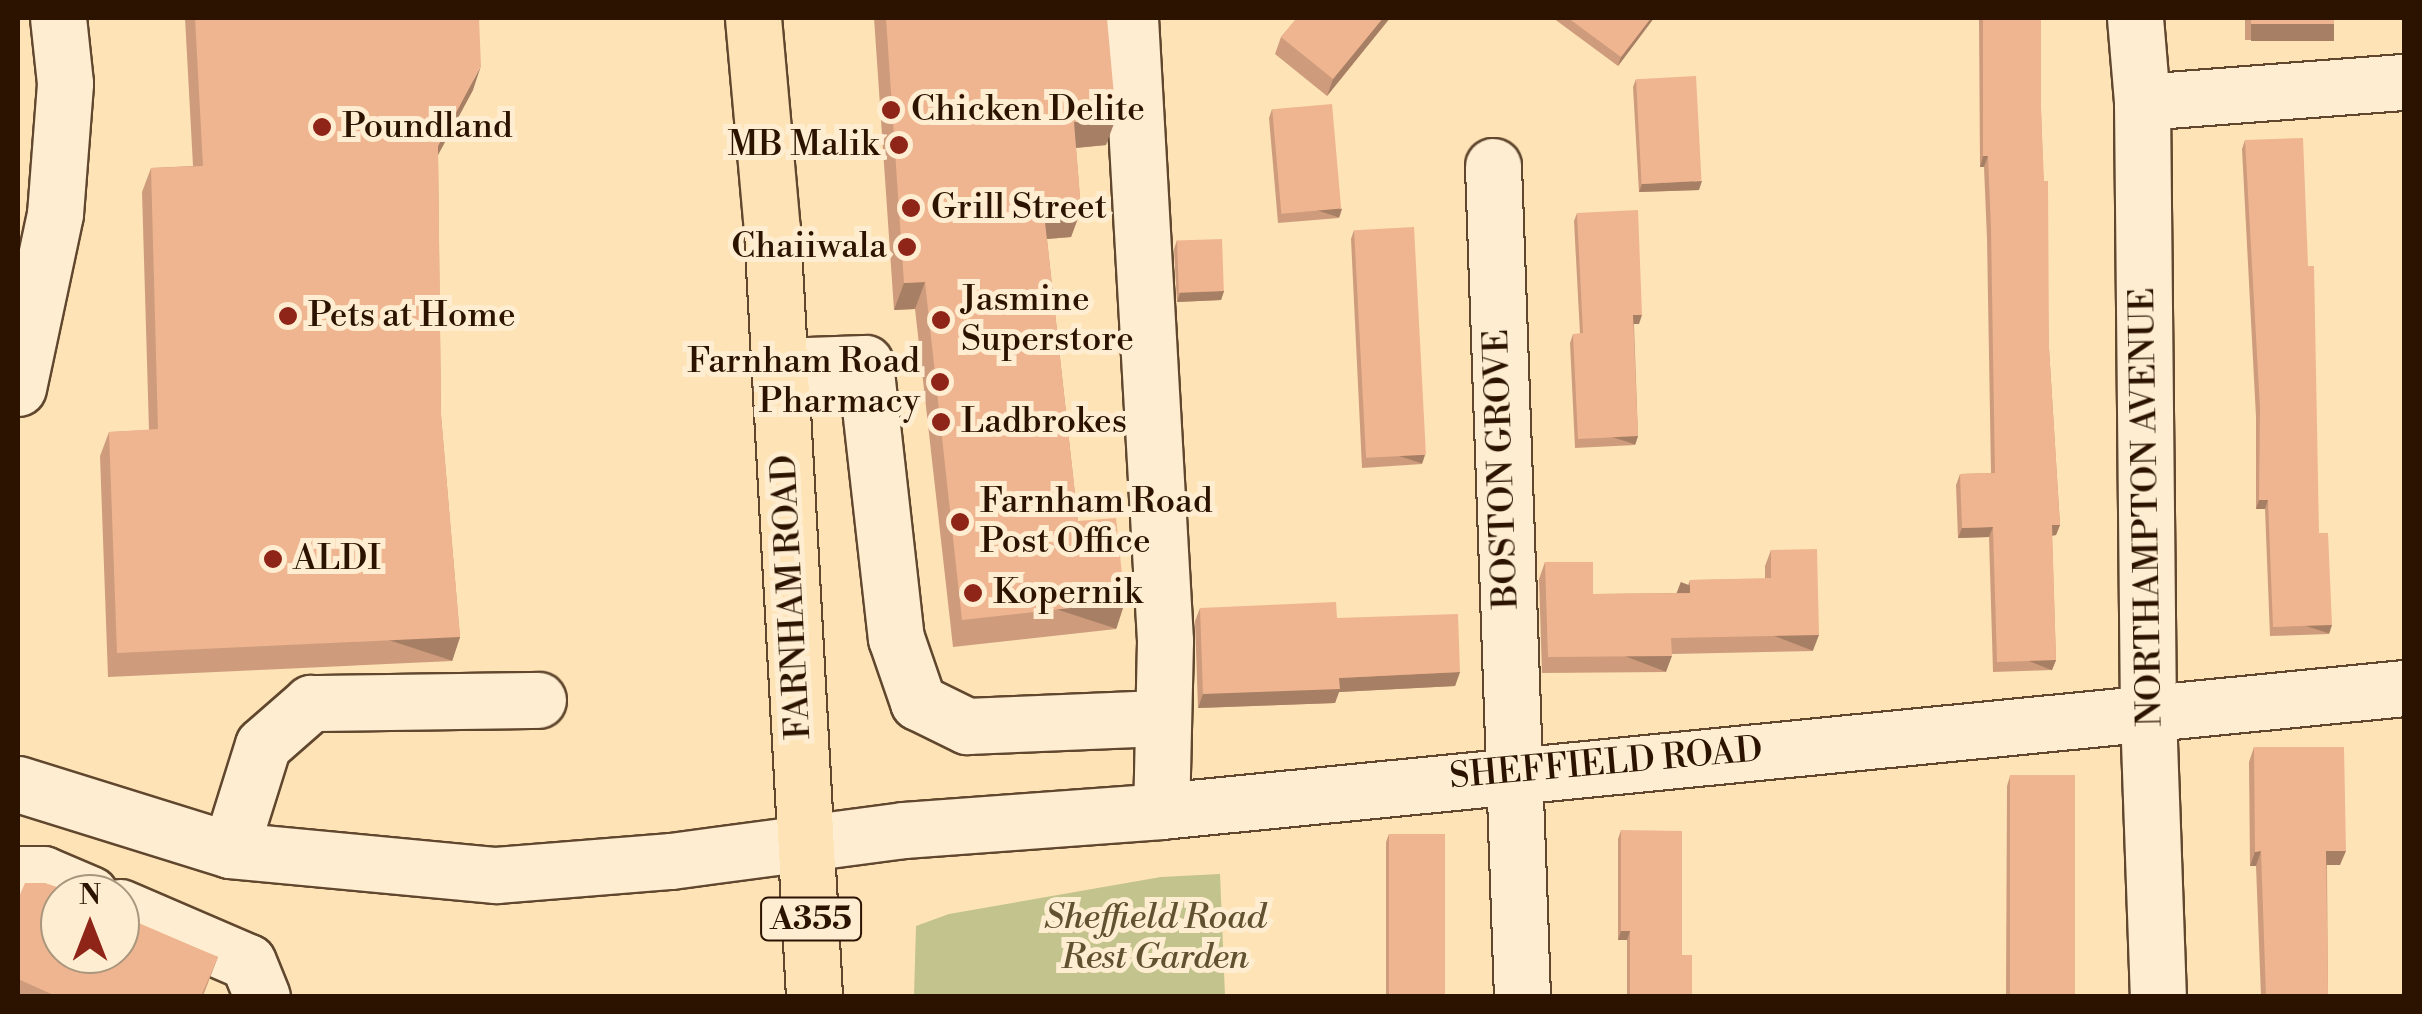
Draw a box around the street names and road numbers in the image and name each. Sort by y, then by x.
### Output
street label: NORTHAMPTON AVENUE [2122,287,2172,727]
street label: BOSTON GROVE [1476,328,1528,610]
street label: FARNHAM ROAD [764,454,820,740]
street label: SHEFFIELD ROAD [1448,729,1764,799]
road number: A355 [758,892,864,946]

